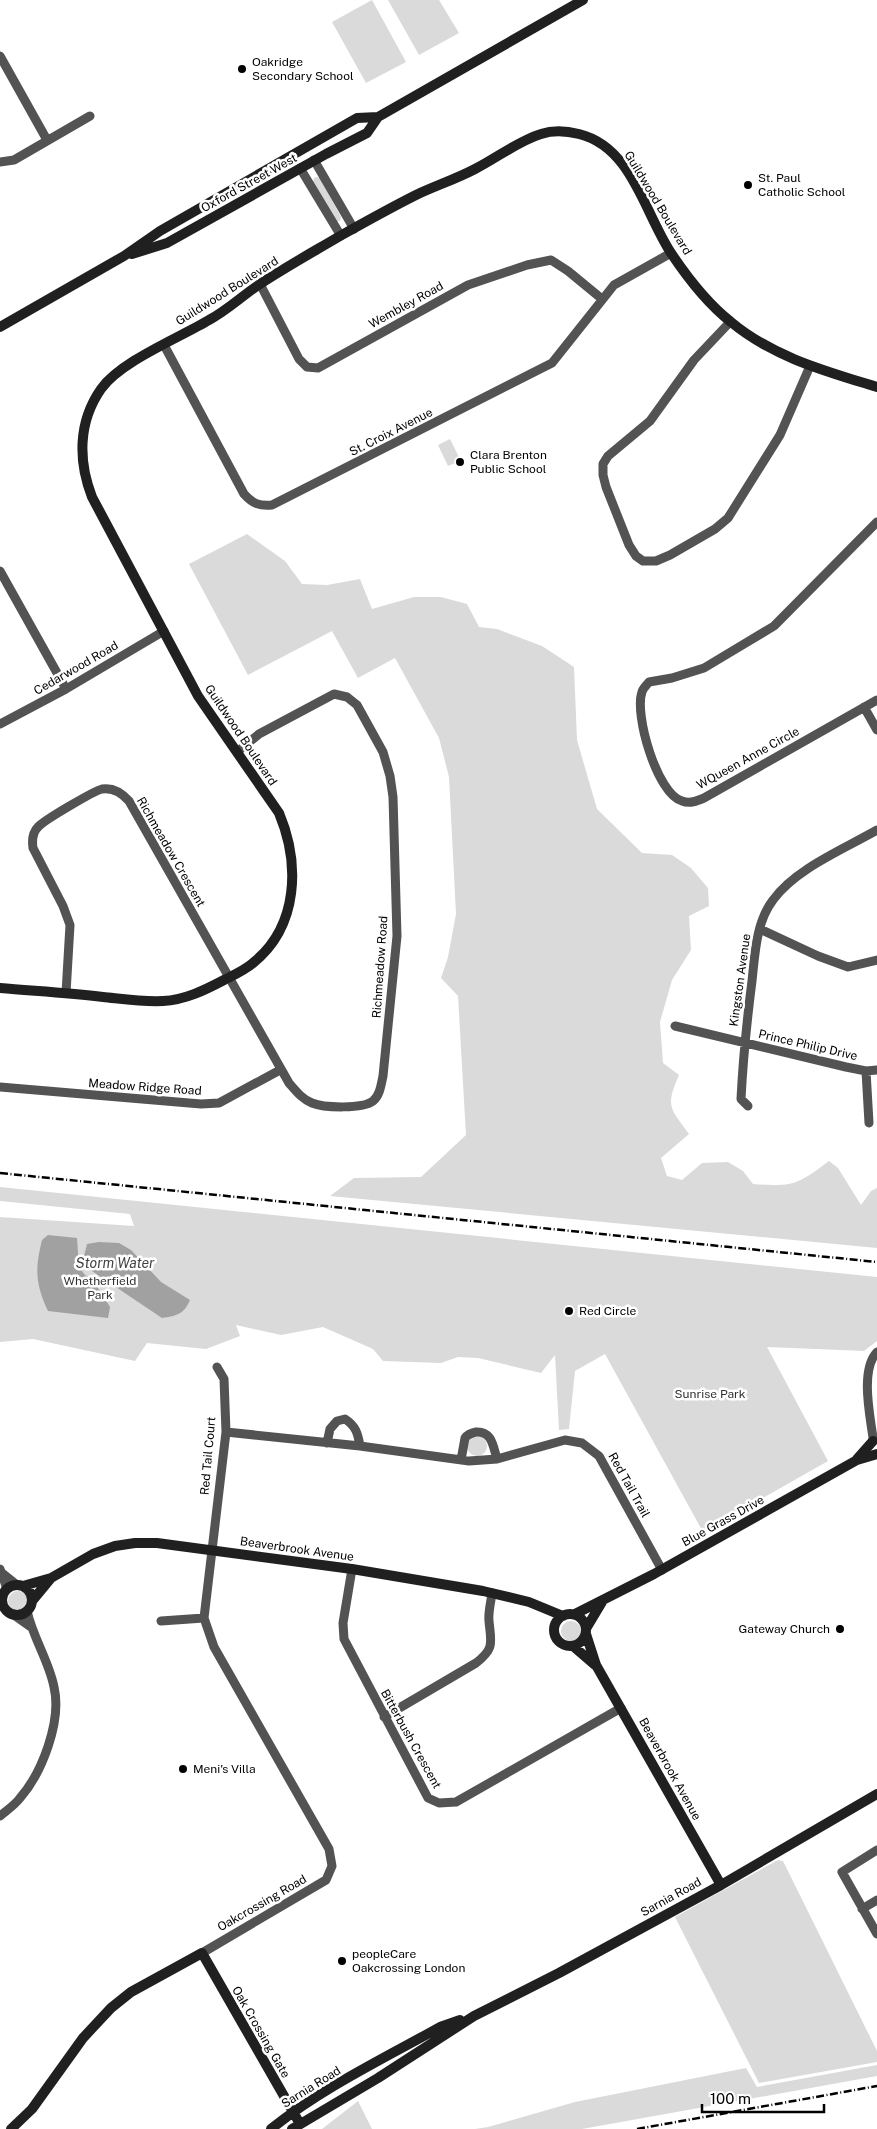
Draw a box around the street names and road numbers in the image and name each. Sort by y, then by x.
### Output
street label: Guildwood Boulevard [621,149,695,257]
street label: Oxford Street West [199,151,300,215]
street label: Guildwood Boulevard [173,254,281,328]
street label: Wembley Road [366,279,446,331]
street label: St. Croix Avenue [347,405,435,459]
street label: Cedarwood Road [31,638,121,698]
street label: Guildwood Boulevard [202,682,280,788]
street label: WQueen Anne Circle [694,724,802,792]
street label: Richmeadow Crescent [134,795,208,910]
street label: Richmeadow Road [369,915,391,1019]
street label: Kingston Avenue [727,932,753,1027]
street label: Prince Philip Drive [757,1027,859,1063]
street label: Meadow Ridge Road [88,1076,202,1098]
street label: Red Tail Court [198,1416,218,1496]
street label: Red Tail Trail [605,1450,653,1520]
street label: Blue Grass Drive [680,1493,767,1549]
street label: Beaverbrook Avenue [239,1534,355,1564]
street label: Bitterbush Crescent [378,1687,444,1791]
street label: Beaverbrook Avenue [636,1715,704,1823]
street label: Oakcrossing Road [215,1872,309,1934]
street label: Sarnia Road [638,1875,704,1919]
street label: Oak Crossing Gate [229,1984,293,2081]
street label: Sarnia Road [279,2063,343,2111]

